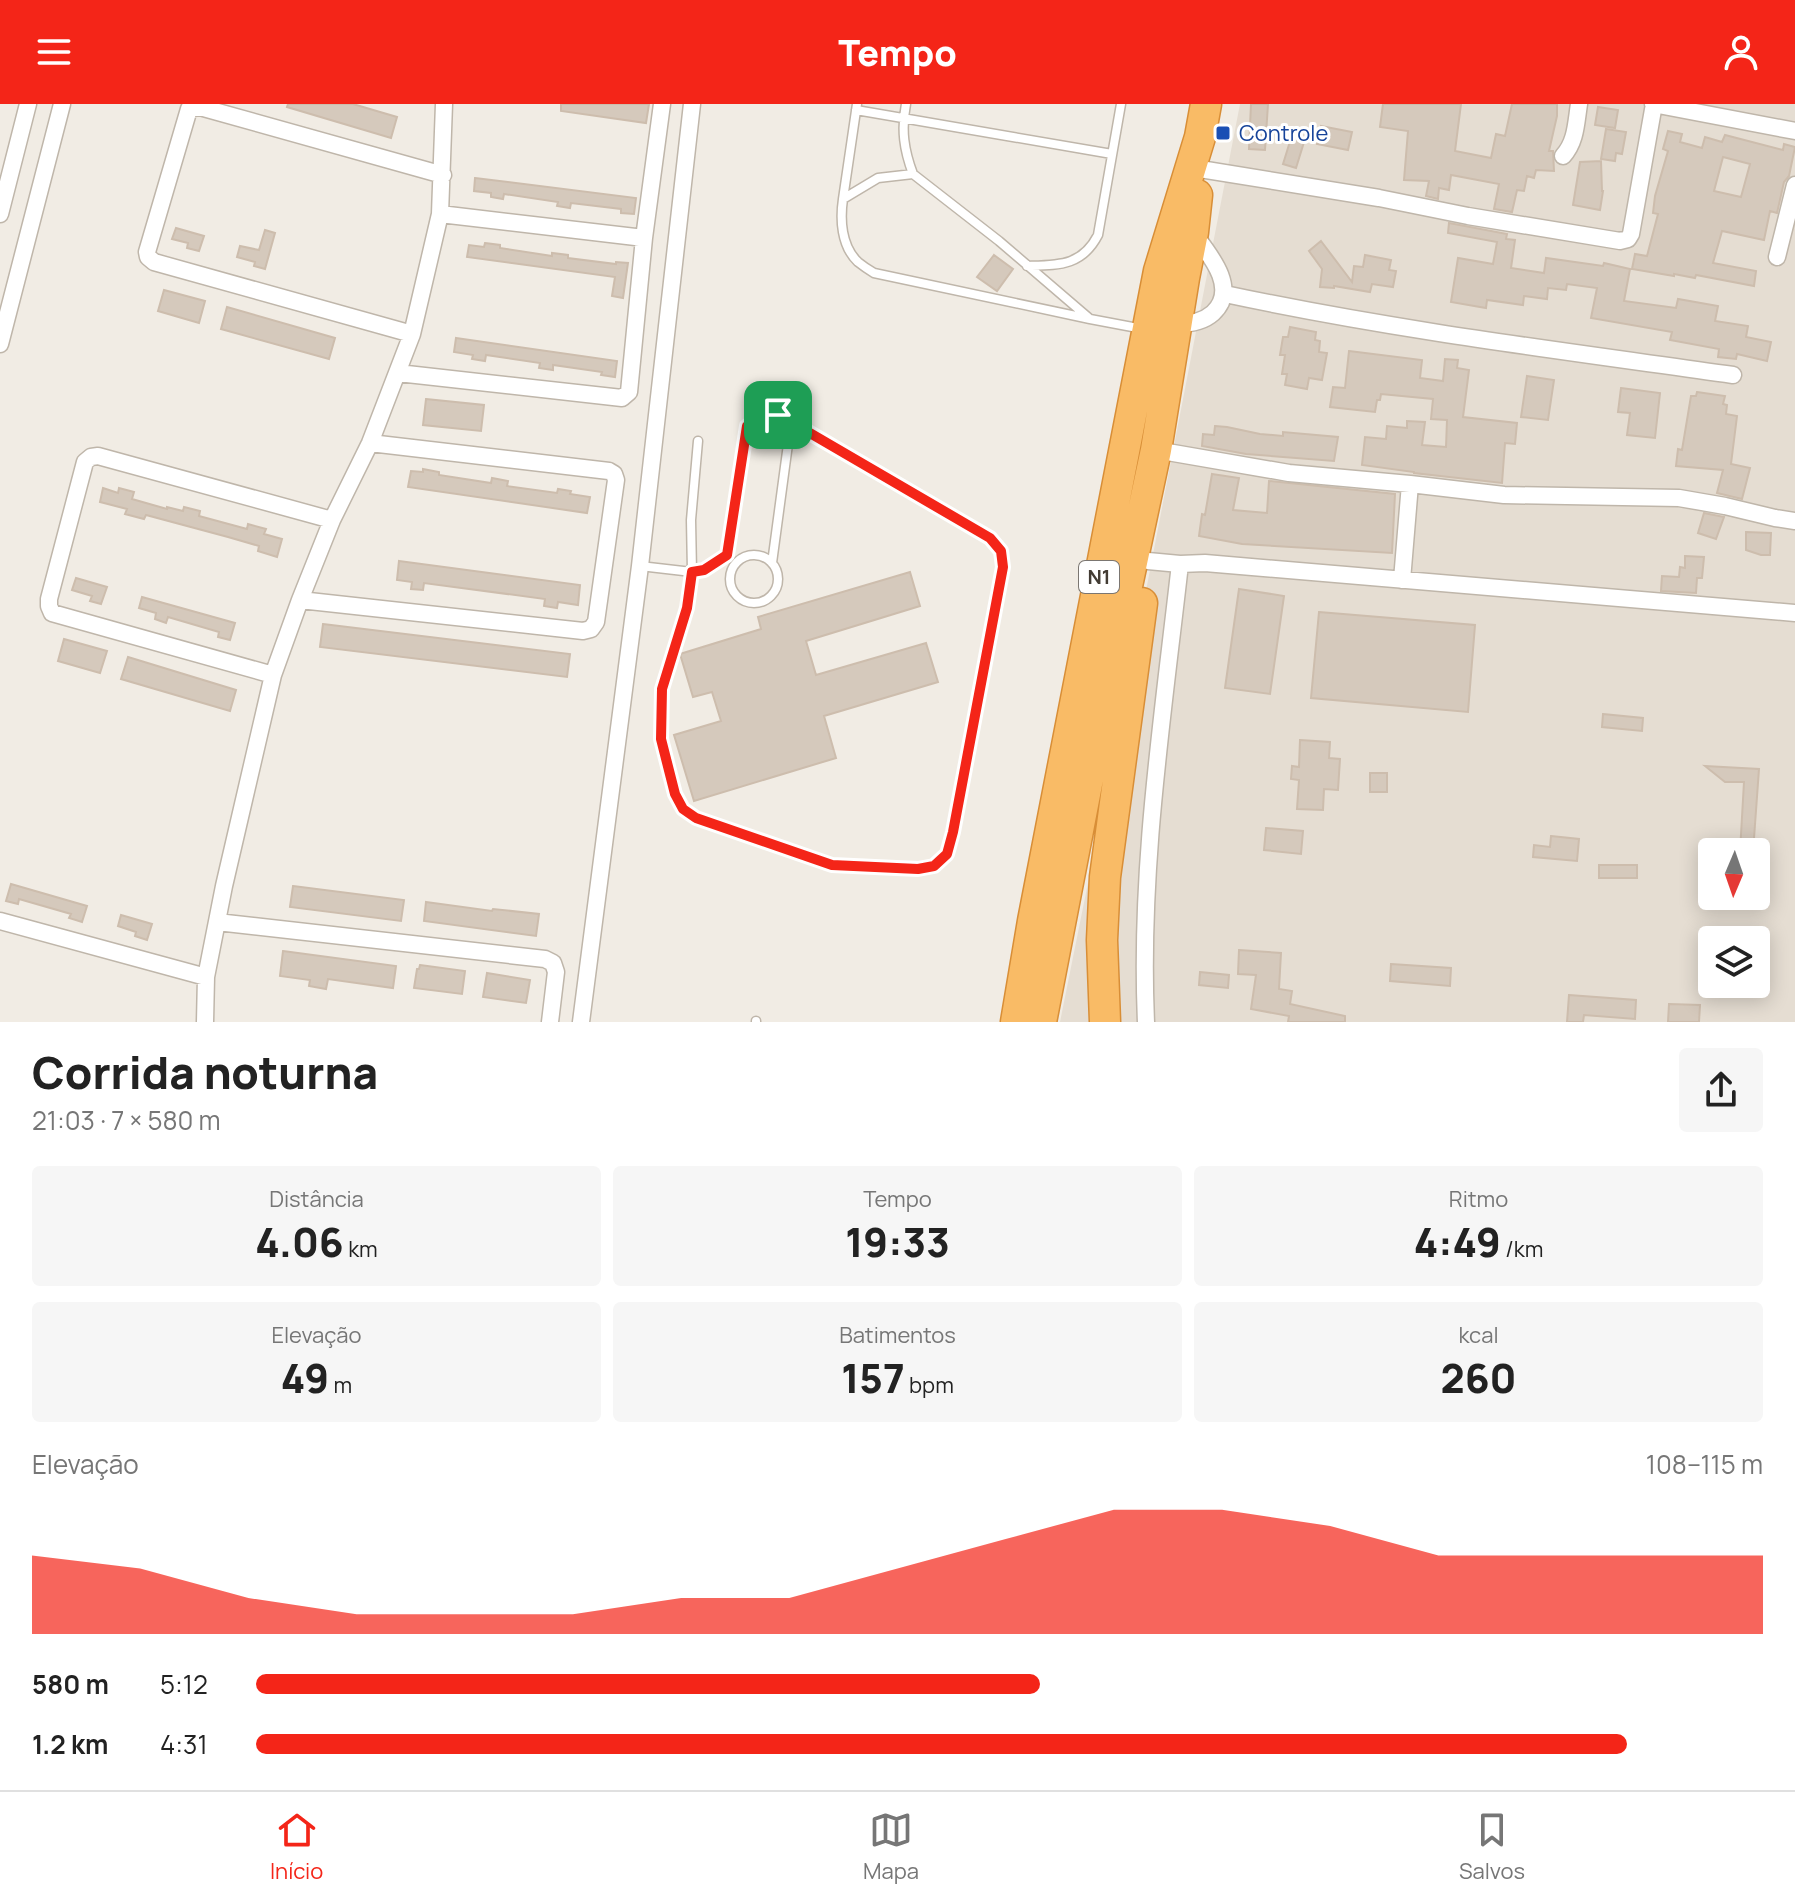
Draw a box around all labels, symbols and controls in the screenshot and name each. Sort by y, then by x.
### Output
text: Tempo [838,28,957,77]
icon: menu [32,30,76,74]
icon: person [1719,30,1763,74]
place label: Controle [1239,118,1328,148]
marker: Controle [1214,124,1232,142]
pin [744,381,812,449]
icon: arrive [756,393,800,437]
road number: N1 [1079,561,1119,593]
north arrow [1698,838,1770,910]
map controls [1698,838,1770,998]
button: layers [1698,926,1770,998]
text: Corrida noturna [32,1042,378,1102]
button: share [1679,1048,1763,1132]
text: 21:03 · 7 × 580 m [32,1102,221,1138]
text: Distância [269,1184,364,1214]
text: Tempo [863,1184,932,1214]
text: Ritmo [1449,1184,1508,1214]
text: 4.06 [255,1214,344,1269]
text: 19:33 [845,1214,950,1269]
text: 4:49 [1414,1214,1501,1269]
text: km [344,1234,378,1264]
text: /km [1501,1234,1543,1264]
text: Elevação [271,1320,362,1350]
text: Batimentos [839,1320,956,1350]
text: kcal [1458,1320,1499,1350]
text: 49 [281,1350,329,1405]
text: 157 [841,1350,905,1405]
text: 260 [1441,1350,1517,1405]
text: m [329,1370,352,1400]
text: bpm [905,1370,954,1400]
text: Elevação [32,1446,139,1482]
text: 108–115 m [1646,1446,1763,1482]
text: 580 m [32,1666,109,1702]
text: 5:12 [160,1666,208,1702]
text: 1.2 km [32,1726,108,1762]
text: 4:31 [160,1726,208,1762]
tab: Início [270,1808,323,1886]
tab: Mapa [863,1808,919,1886]
tab: Salvos [1459,1808,1525,1886]

